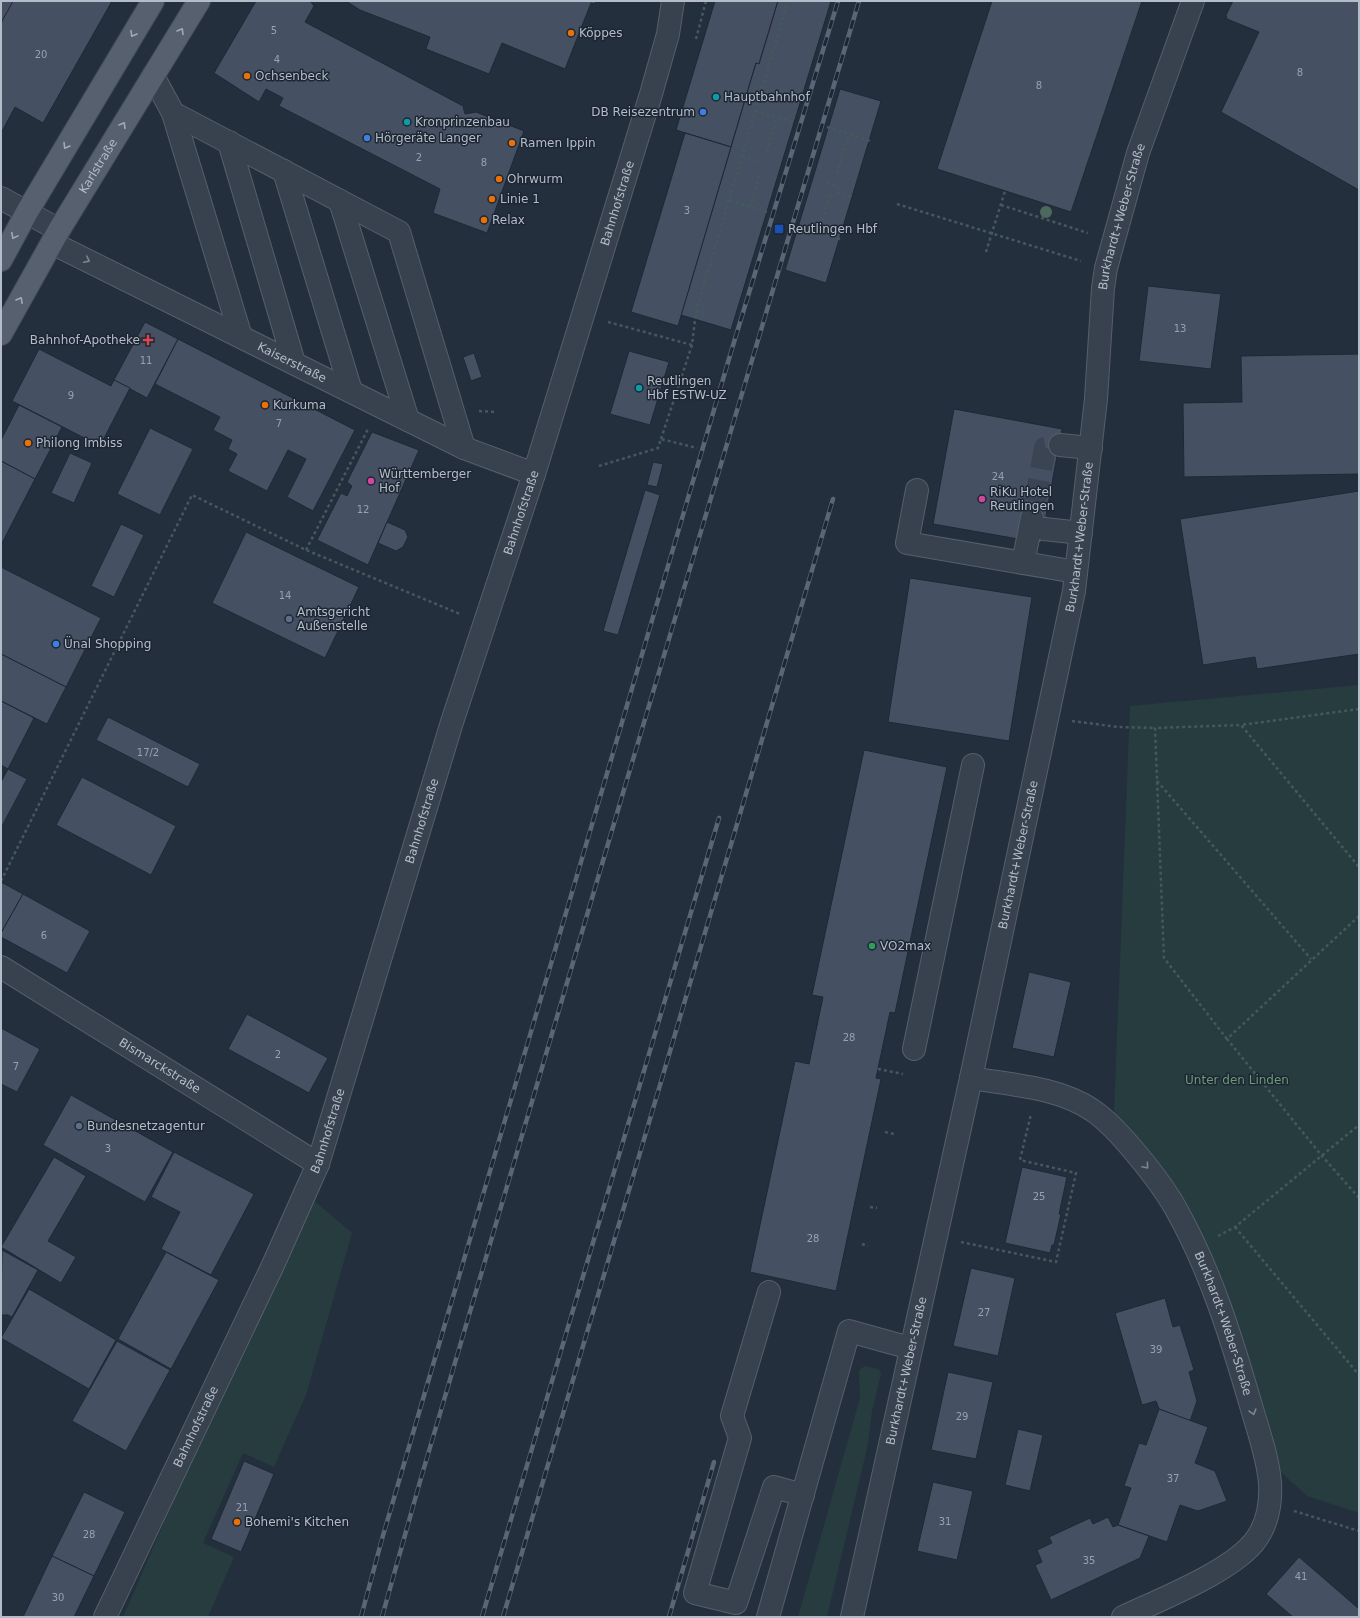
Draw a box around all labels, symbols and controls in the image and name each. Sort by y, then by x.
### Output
house number: 5 [271,25,277,36]
place label: Köppes [579,26,622,40]
one-way arrow [176,28,183,35]
marker: Köppes [566,28,576,38]
one-way arrow [130,30,138,37]
house number: 20 [35,49,47,60]
house number: 4 [274,54,280,65]
house number: 8 [1297,67,1303,78]
place label: Ochsenbeck [255,69,328,83]
marker: Ochsenbeck [242,71,252,81]
house number: 8 [1036,80,1042,91]
place label: Hauptbahnhof [724,90,810,104]
marker: Hauptbahnhof [711,92,721,102]
place label: DB Reisezentrum [591,105,695,119]
marker: DB Reisezentrum [698,107,708,117]
place label: Kronprinzenbau [415,115,510,129]
marker: Kronprinzenbau [402,117,412,127]
one-way arrow [119,122,126,129]
place label: Hörgeräte Langer [375,131,481,145]
marker: Hörgeräte Langer [362,133,372,143]
street label: Karlstraße [76,136,120,196]
place label: Ramen Ippin [520,136,596,150]
marker: Ramen Ippin [507,138,517,148]
street label: Burkhardt+Weber-Straße [1096,141,1148,291]
one-way arrow [64,142,71,149]
house number: 2 [416,152,422,163]
house number: 8 [481,157,487,168]
street label: Bahnhofstraße [598,159,637,247]
place label: Ohrwurm [507,172,563,186]
marker: Ohrwurm [494,174,504,184]
place label: Linie 1 [500,192,540,206]
marker: Linie 1 [487,194,497,204]
house number: 3 [684,205,690,216]
place label: Relax [492,213,525,227]
marker: Relax [479,215,489,225]
place label: Reutlingen Hbf [788,222,878,236]
marker: Reutlingen Hbf [773,223,785,235]
one-way arrow [11,232,19,239]
one-way arrow [83,255,91,263]
one-way arrow [16,297,23,304]
house number: 13 [1174,323,1186,334]
place label: Bahnhof-Apotheke [30,333,140,347]
marker: Bahnhof-Apotheke [143,335,153,345]
street label: Kaiserstraße [255,339,329,385]
house number: 11 [140,355,152,366]
place label: Reutlingen Hbf ESTW-UZ [647,374,727,402]
marker: Reutlingen Hbf ESTW-UZ [634,383,644,393]
house number: 9 [68,390,74,401]
place label: Kurkuma [273,398,326,412]
marker: Kurkuma [260,400,270,410]
house number: 7 [276,418,282,429]
place label: Philong Imbiss [36,436,123,450]
marker: Philong Imbiss [23,438,33,448]
street label: Burkhardt+Weber-Straße [1063,461,1096,614]
place label: Württemberger Hof [379,467,471,495]
street label: Bahnhofstraße [501,469,542,557]
house number: 24 [992,471,1004,482]
marker: Württemberger Hof [366,476,376,486]
place label: RiKu Hotel Reutlingen [990,485,1054,513]
marker: RiKu Hotel Reutlingen [977,494,987,504]
house number: 12 [357,504,369,515]
house number: 14 [279,590,291,601]
place label: Amtsgericht Außenstelle [297,605,370,633]
marker: Amtsgericht Außenstelle [284,614,294,624]
place label: Ünal Shopping [64,635,151,651]
marker: Ünal Shopping [51,639,61,649]
house number: 17/2 [137,747,159,758]
street label: Bahnhofstraße [402,777,441,865]
street label: Burkhardt+Weber-Straße [996,779,1041,930]
house number: 6 [41,930,47,941]
place label: VO2max [880,939,931,953]
marker: VO2max [867,941,877,951]
house number: 28 [843,1032,855,1043]
street label: Bismarckstraße [116,1035,203,1096]
house number: 2 [275,1049,281,1060]
house number: 7 [13,1061,19,1072]
park label: Unter den Linden [1185,1073,1289,1087]
street label: Bahnhofstraße [308,1087,347,1176]
place label: Bundesnetzagentur [87,1119,205,1133]
marker: Bundesnetzagentur [74,1121,84,1131]
house number: 3 [105,1143,111,1154]
one-way arrow [1141,1162,1148,1169]
house number: 25 [1033,1191,1045,1202]
house number: 28 [807,1233,819,1244]
street label: Burkhardt+Weber-Straße [1191,1249,1255,1397]
street label: Burkhardt+Weber-Straße [883,1295,929,1446]
house number: 27 [978,1307,990,1318]
house number: 39 [1150,1344,1162,1355]
street label: Bahnhofstraße [171,1384,221,1469]
one-way arrow [1248,1408,1257,1415]
house number: 29 [956,1411,968,1422]
house number: 37 [1167,1473,1179,1484]
house number: 21 [236,1502,248,1513]
place label: Bohemi's Kitchen [245,1515,349,1529]
house number: 31 [939,1516,951,1527]
marker: Bohemi's Kitchen [232,1517,242,1527]
house number: 28 [83,1529,95,1540]
house number: 35 [1083,1555,1095,1566]
house number: 41 [1295,1571,1307,1582]
house number: 30 [52,1592,64,1603]

